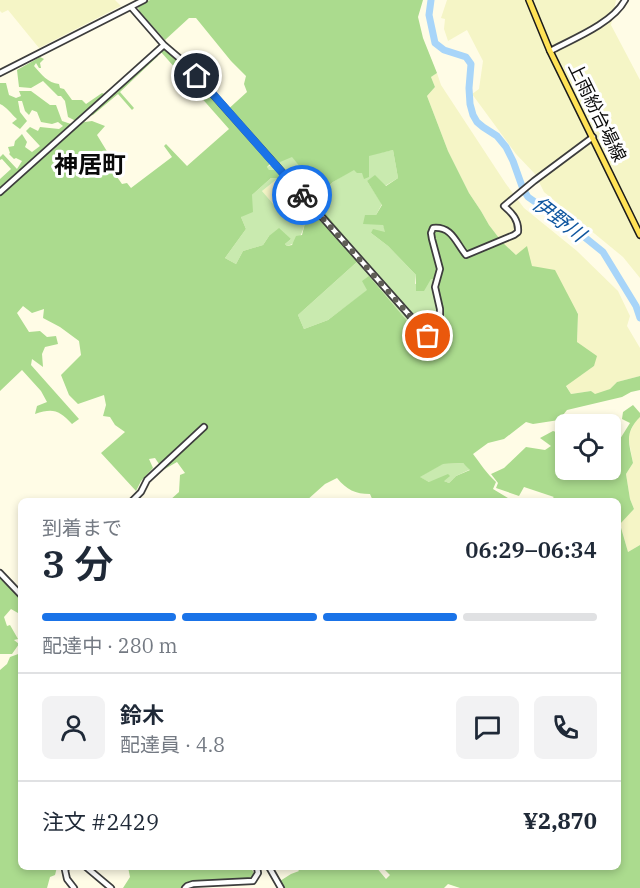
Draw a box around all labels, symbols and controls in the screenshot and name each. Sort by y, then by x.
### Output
pin [171,50,222,101]
street label: 上雨紛台場線 [563,58,631,165]
icon: home [180,59,213,92]
district label: 神居町 [54,148,126,180]
courier [272,165,332,225]
icon: bike [286,179,319,212]
water label: 伊野川 [527,190,593,249]
pin [402,310,453,361]
icon: bag [411,319,444,352]
map controls [555,414,621,480]
button: locate [555,414,621,480]
text: 到着まで [42,514,122,541]
text: 06:29–06:34 [465,535,597,564]
text: 3 分 [42,538,113,589]
text: 配達中 · 280 m [42,632,177,659]
button: person [42,696,105,759]
button: chat [456,696,519,759]
button: phone [534,696,597,759]
text: 鈴木 [120,700,164,729]
text: 配達員 · 4.8 [120,731,225,758]
text: ¥2,870 [523,806,597,835]
text: 注文 #2429 [42,807,159,836]

